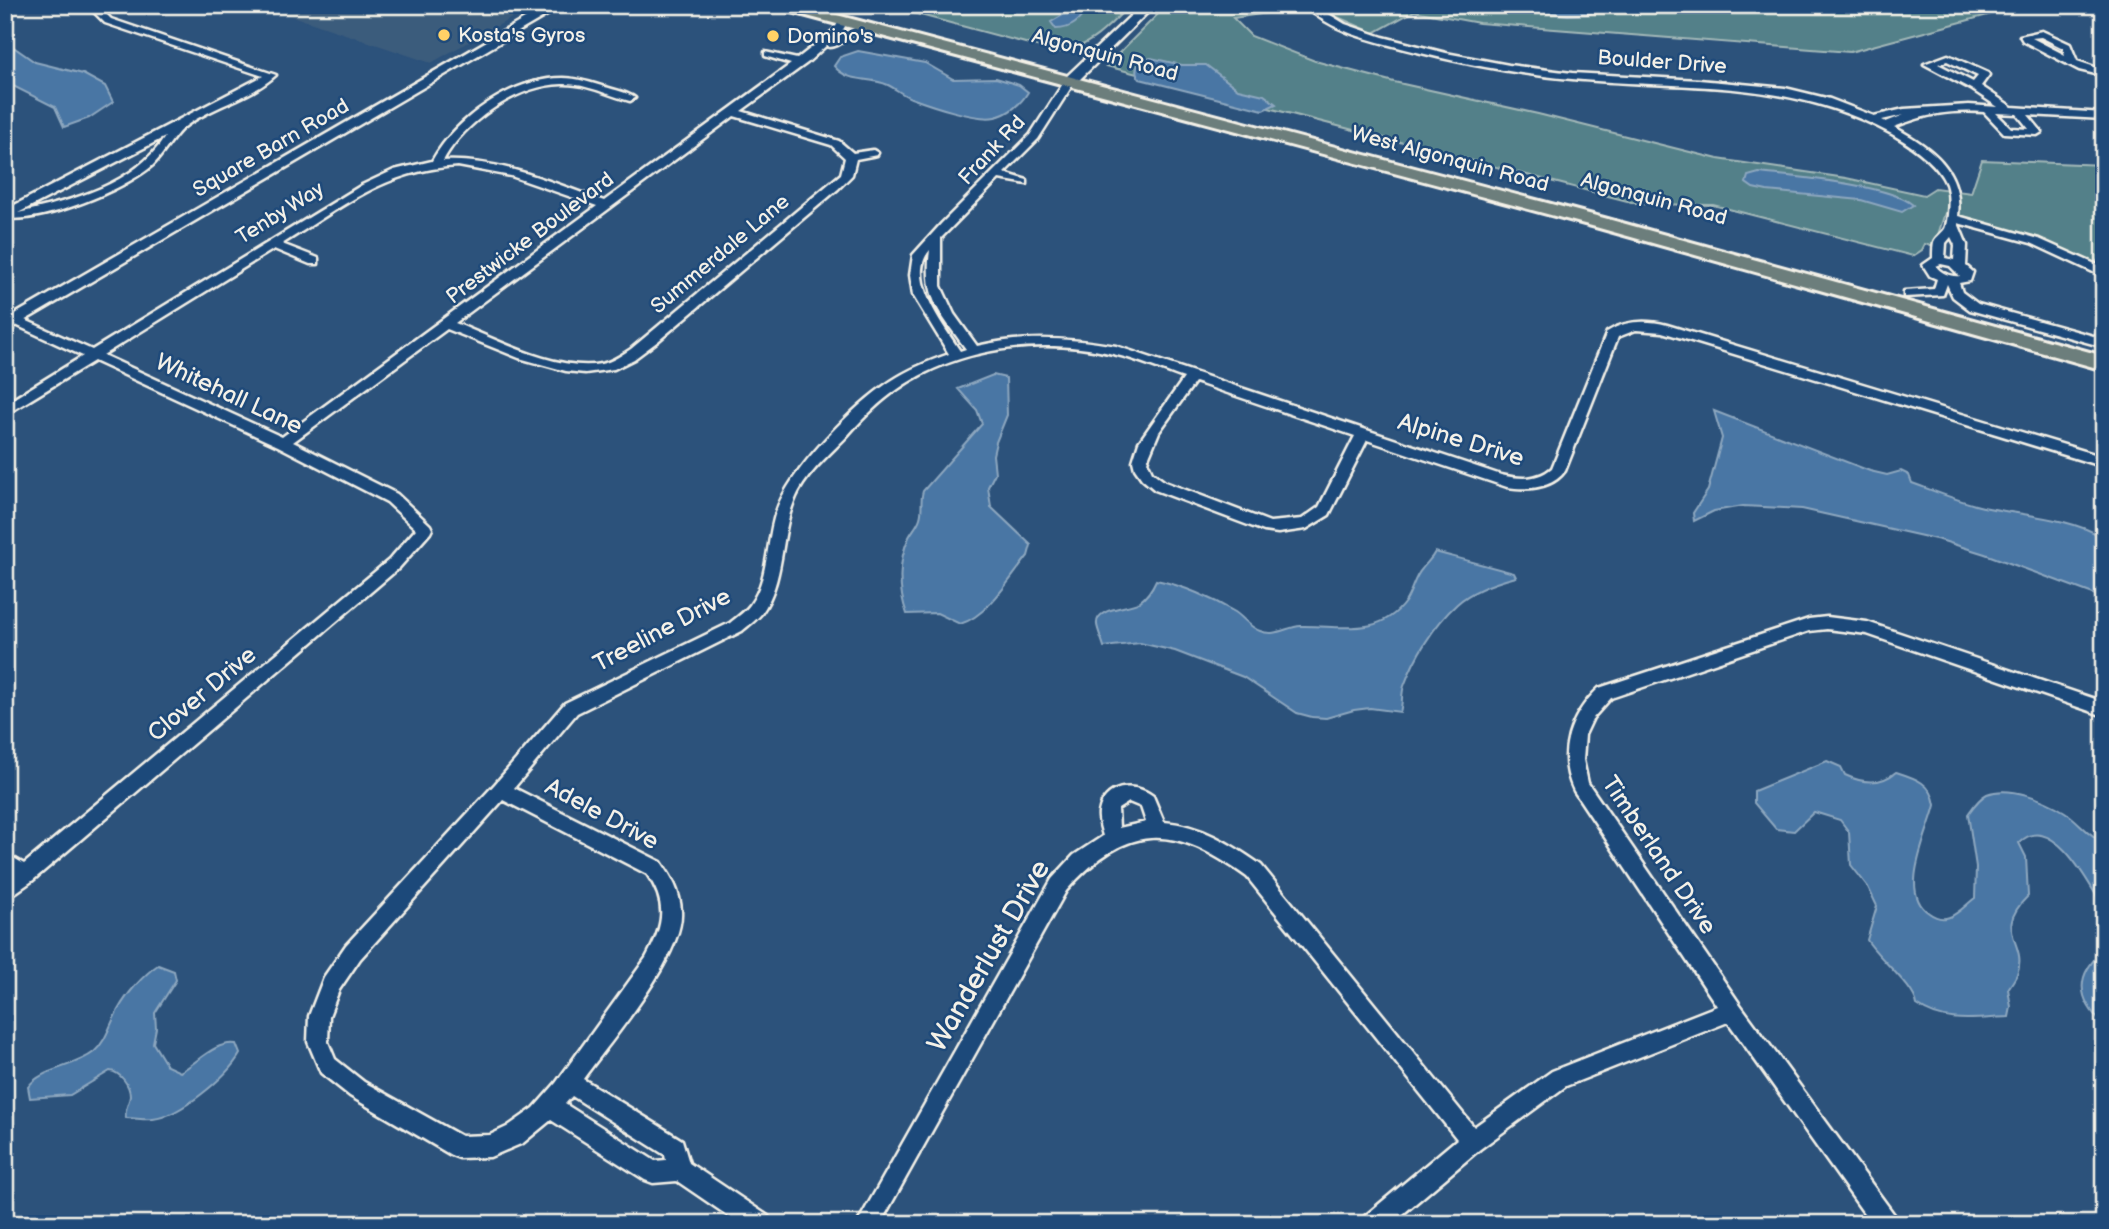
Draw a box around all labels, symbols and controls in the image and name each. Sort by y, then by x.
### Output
place label: Kosta's Gyros [458,23,585,48]
street label: Algonquin Road [1029,23,1181,87]
place label: Domino's [787,24,873,49]
marker: Kosta's Gyros [436,27,452,43]
marker: Domino's [765,28,781,44]
street label: Boulder Drive [1597,45,1727,79]
street label: Square Barn Road [189,93,353,203]
street label: Frank Rd [953,110,1031,190]
street label: West Algonquin Road [1349,121,1551,197]
street label: Prestwicke Boulevard [441,167,619,309]
street label: Algonquin Road [1578,167,1730,231]
street label: Tenby Way [232,176,329,250]
street label: Summerdale Lane [646,189,794,319]
street label: Whitehall Lane [151,347,307,441]
street label: Alpine Drive [1394,407,1528,473]
street label: Treeline Drive [588,582,736,678]
street label: Clover Drive [142,640,262,748]
street label: Timberland Drive [1595,770,1723,940]
street label: Adele Drive [540,772,664,856]
street label: Wanderlust Drive [921,854,1057,1058]

